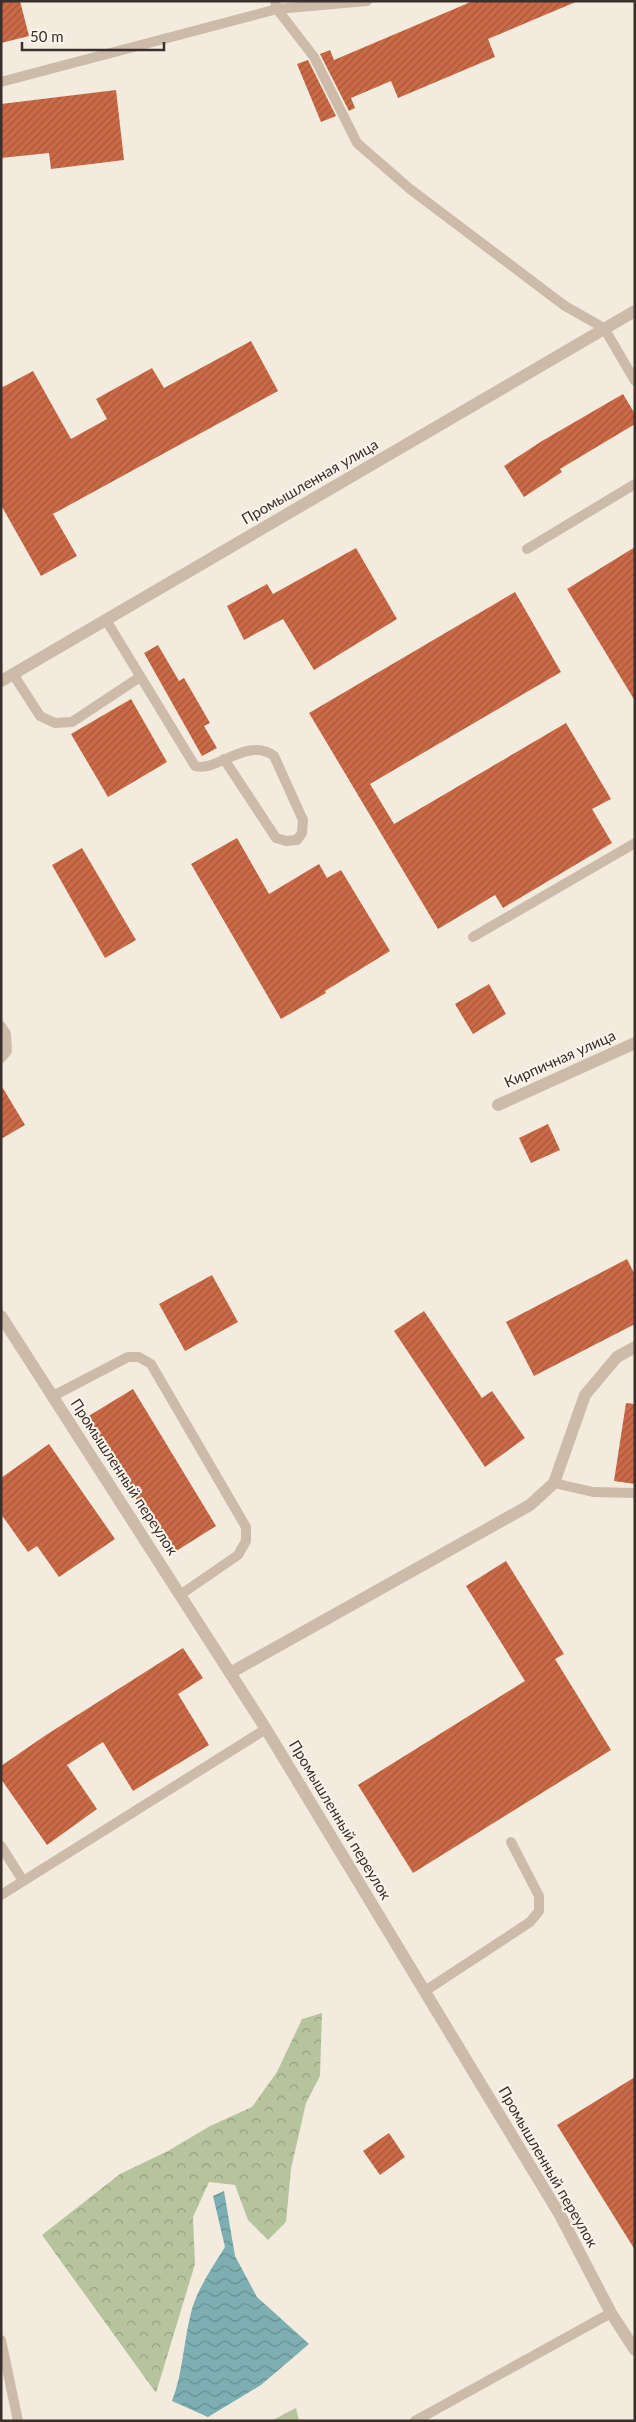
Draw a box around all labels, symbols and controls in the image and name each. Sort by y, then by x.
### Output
scale bar [22,20,165,52]
text: 50 m [30,27,64,45]
street label: Промышленная улица [238,435,381,528]
street label: Кирпичная улица [501,1025,618,1091]
street label: Промышленный переулок [67,1395,182,1558]
street label: Промышленный переулок [286,1736,396,1903]
street label: Промышленный переулок [495,2083,603,2250]

